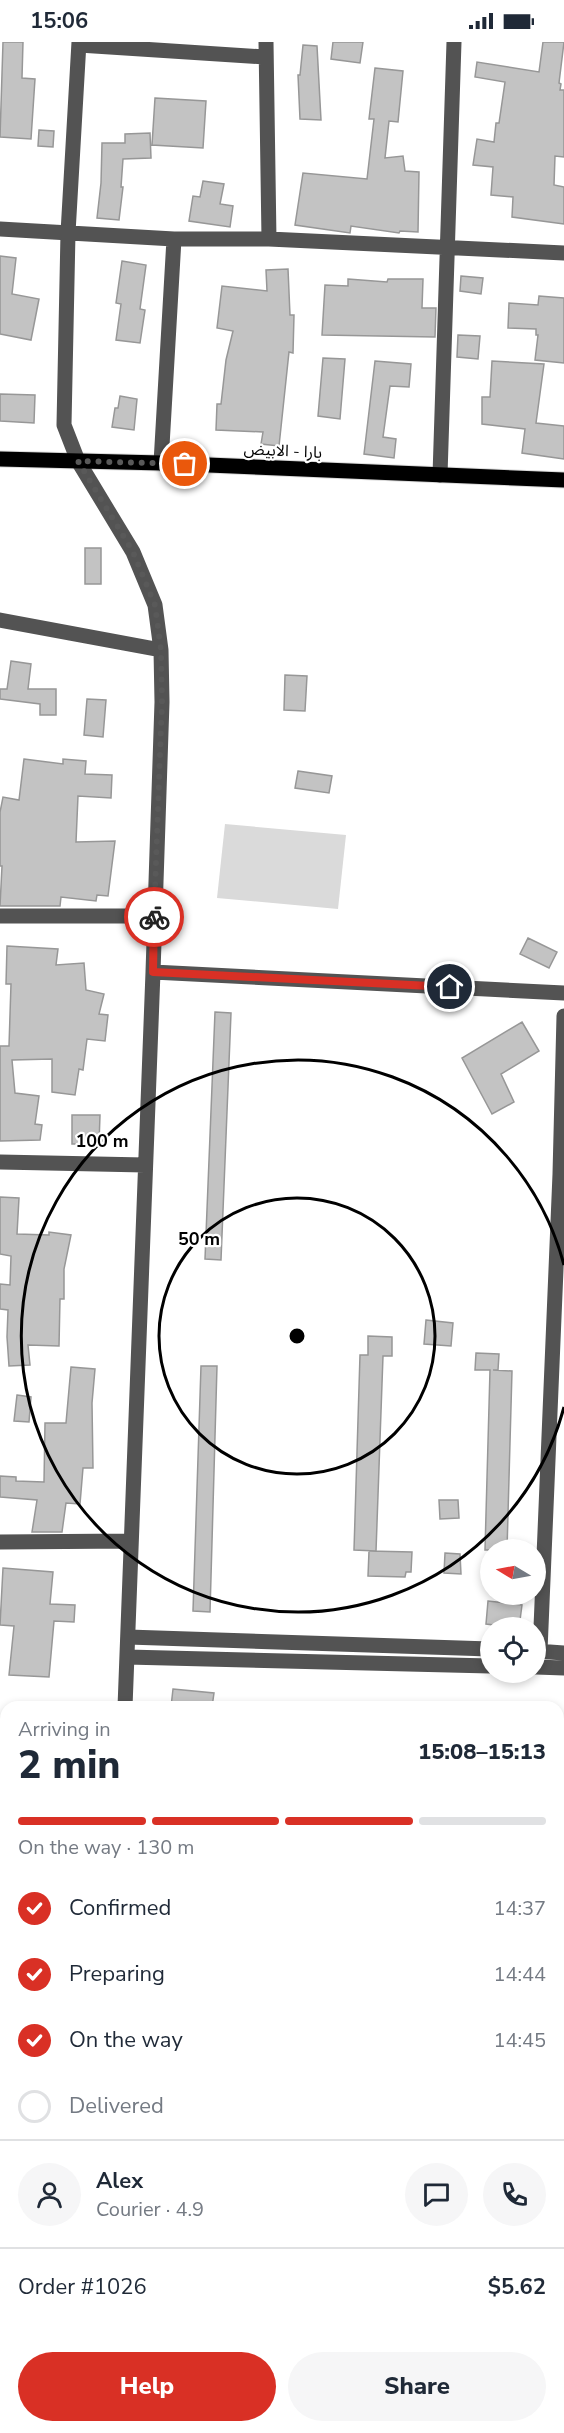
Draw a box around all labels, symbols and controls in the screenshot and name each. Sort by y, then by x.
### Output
text: 15:06 [30,6,88,36]
pin [159,438,210,489]
street label: بارا - الابيض [243,438,323,464]
icon: bag [168,447,201,480]
courier [124,887,184,947]
icon: bike [138,901,171,934]
pin [424,961,475,1012]
icon: home [433,970,466,1003]
text: 100 m [75,1129,129,1153]
text: 50 m [178,1227,220,1251]
centre of rings [287,1326,307,1346]
north arrow [480,1539,546,1605]
map controls [480,1539,546,1683]
button: locate [480,1617,546,1683]
text: Arriving in [18,1716,111,1743]
text: 15:08–15:13 [418,1737,546,1767]
text: 2 min [18,1739,121,1792]
text: On the way · 130 m [18,1834,194,1861]
icon: check [18,1892,51,1925]
text: Confirmed [69,1893,171,1923]
text: 14:37 [493,1895,546,1922]
icon: check [18,1958,51,1991]
text: Preparing [69,1959,165,1989]
text: 14:44 [493,1961,546,1988]
icon: check [18,2024,51,2057]
text: On the way [69,2025,183,2055]
text: 14:45 [493,2027,546,2054]
text: Delivered [69,2091,164,2121]
button: person [18,2163,81,2226]
button: chat [405,2163,468,2226]
button: phone [483,2163,546,2226]
text: Alex [96,2166,143,2196]
text: Courier · 4.9 [96,2196,204,2223]
text: Order #1026 [18,2272,147,2302]
text: $5.62 [488,2272,546,2302]
button: Help [18,2352,276,2421]
button: Share [288,2352,546,2421]

